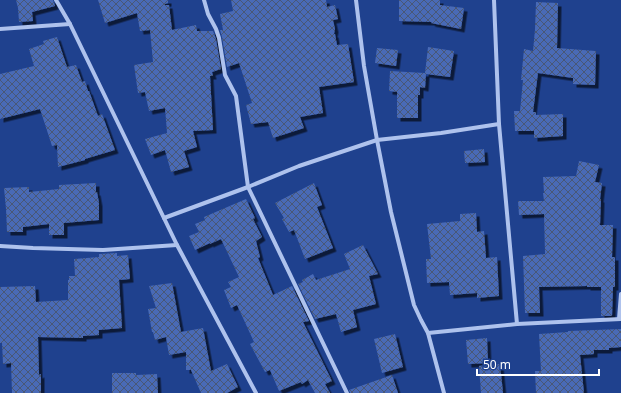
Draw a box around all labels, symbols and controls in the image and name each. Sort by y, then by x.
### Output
scale bar [477,351,599,377]
text: 50 m [483,356,511,373]

